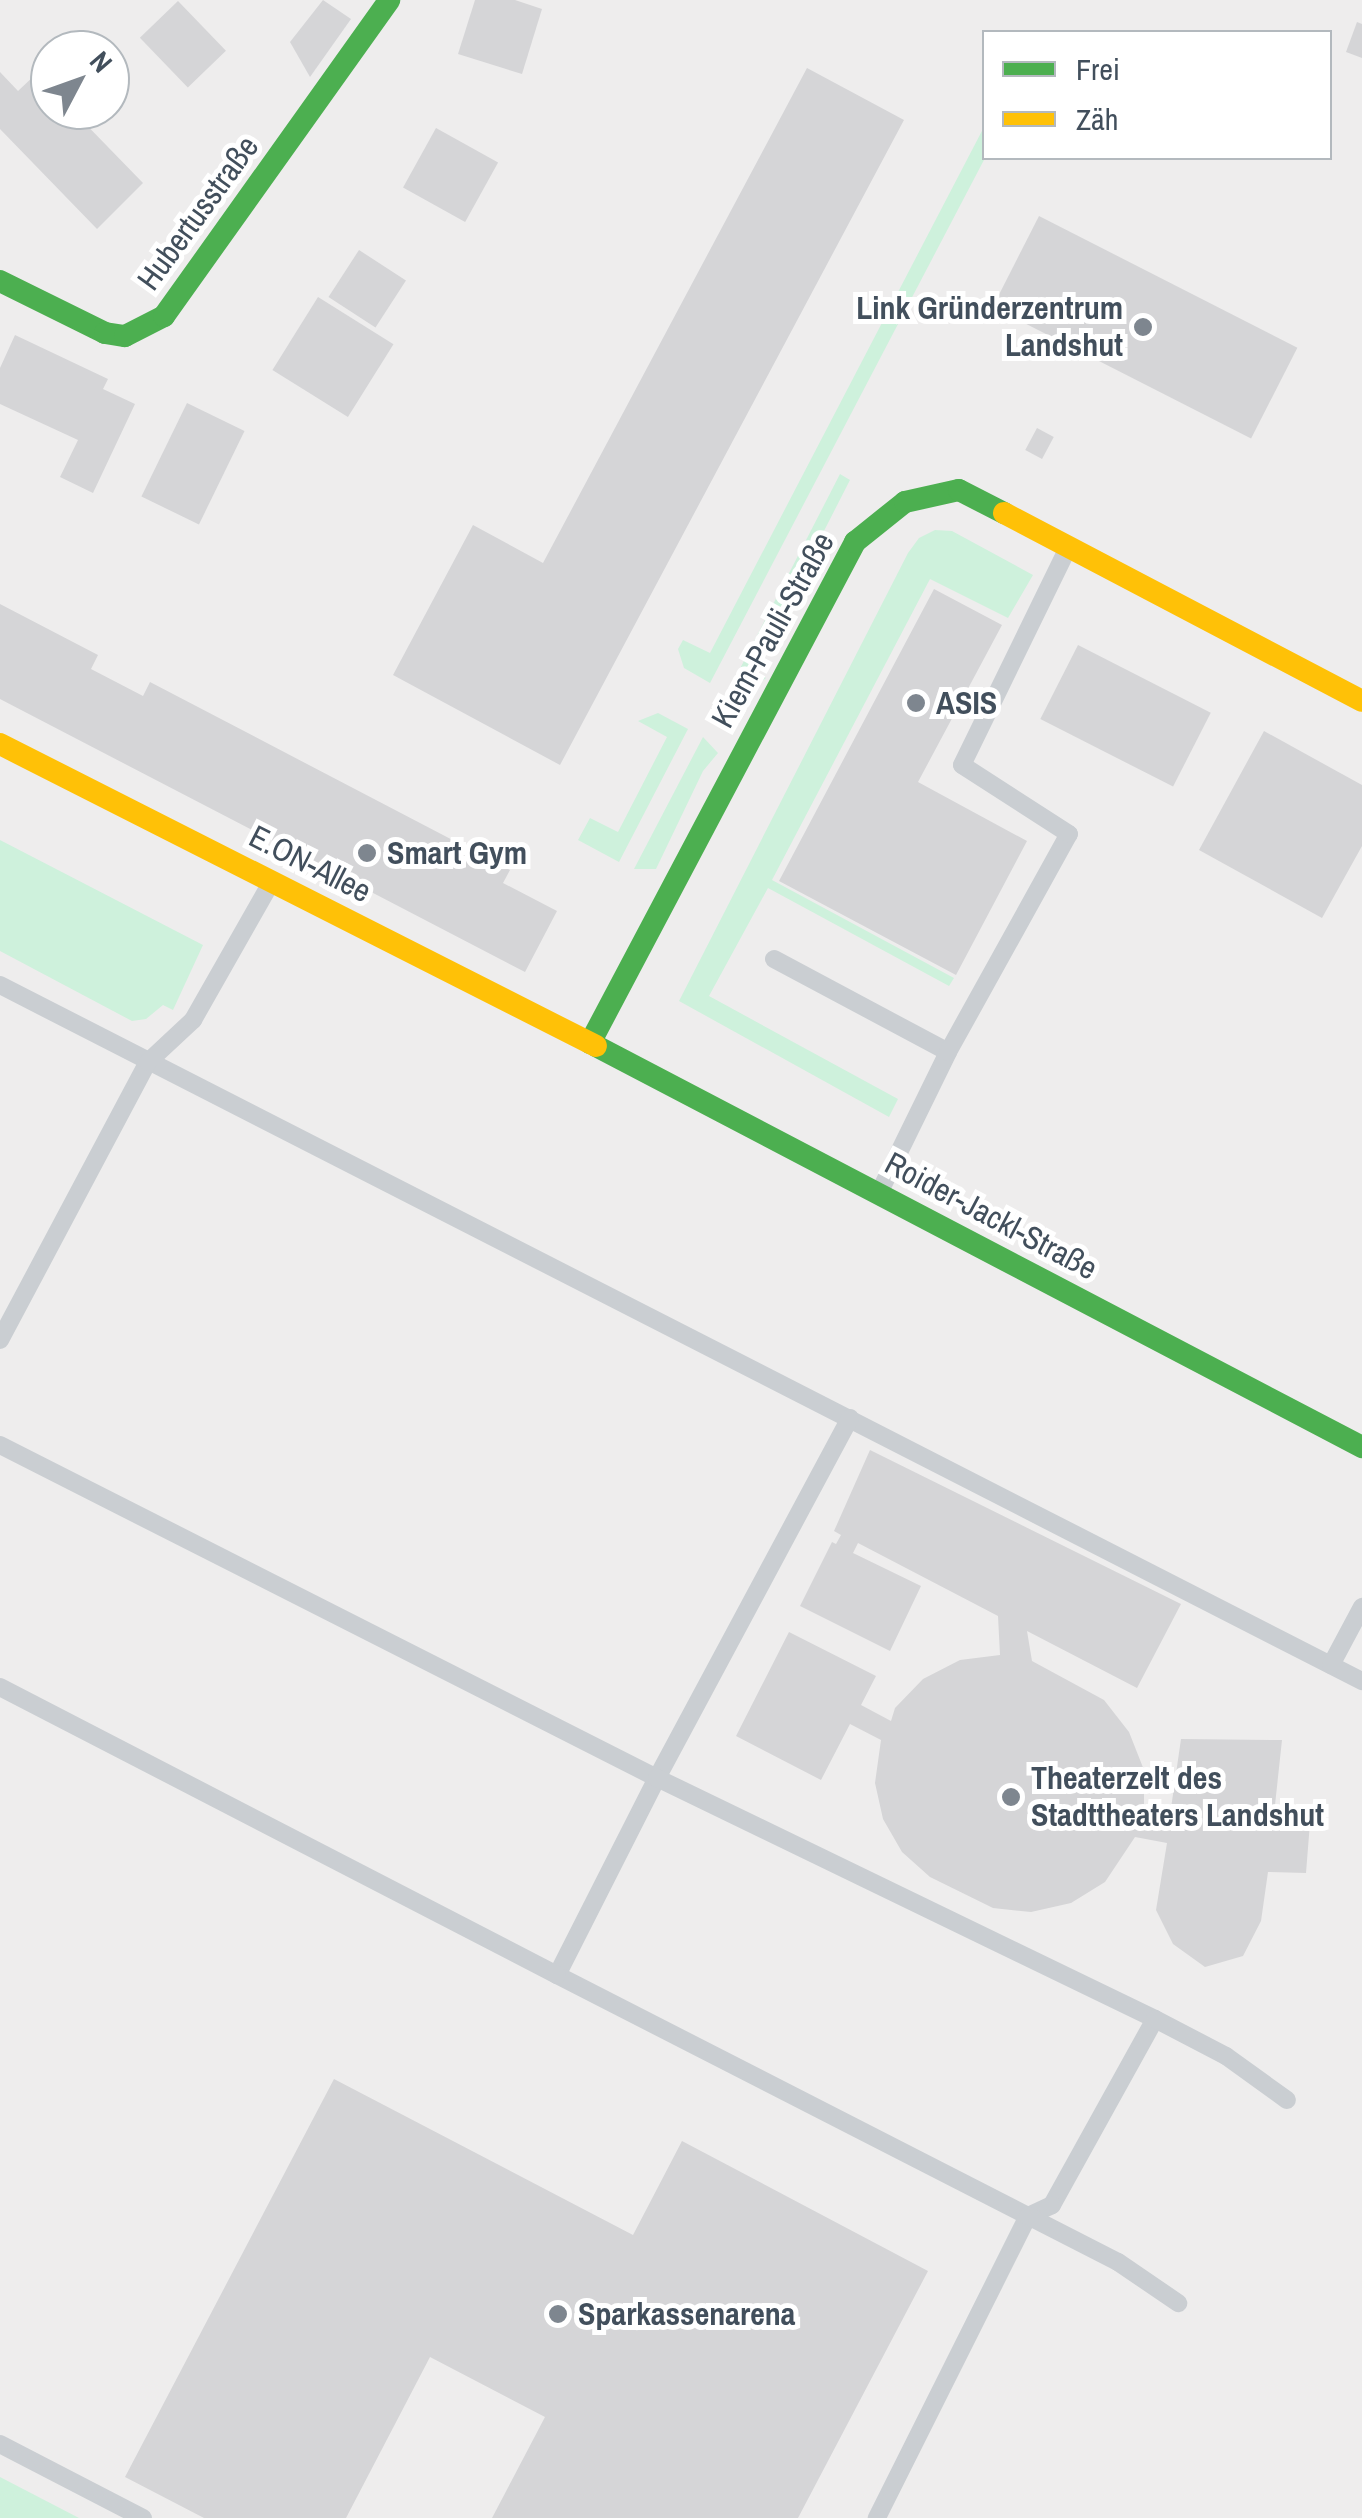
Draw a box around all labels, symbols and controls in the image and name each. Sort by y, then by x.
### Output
north arrow [30,30,130,130]
legend [982,30,1332,160]
text: N [81,43,121,80]
text: Frei [1076,49,1120,89]
text: Zäh [1076,99,1118,139]
street label: Hubertusstraße [129,129,267,297]
place label: Link Gründerzentrum Landshut [856,290,1123,365]
marker: Link Gründerzentrum Landshut [1132,316,1154,338]
street label: Kiem-Pauli-Straße [704,526,842,734]
place label: ASIS [936,684,997,722]
marker: ASIS [905,692,927,714]
street label: E.ON-Allee [243,817,377,911]
place label: Smart Gym [387,834,527,872]
marker: Smart Gym [356,842,378,864]
street label: Roider-Jackl-Straße [878,1144,1104,1288]
place label: Theaterzelt des Stadttheaters Landshut [1031,1760,1324,1835]
marker: Theaterzelt des Stadttheaters Landshut [1000,1786,1022,1808]
place label: Sparkassenarena [578,2295,795,2333]
marker: Sparkassenarena [547,2303,569,2325]

